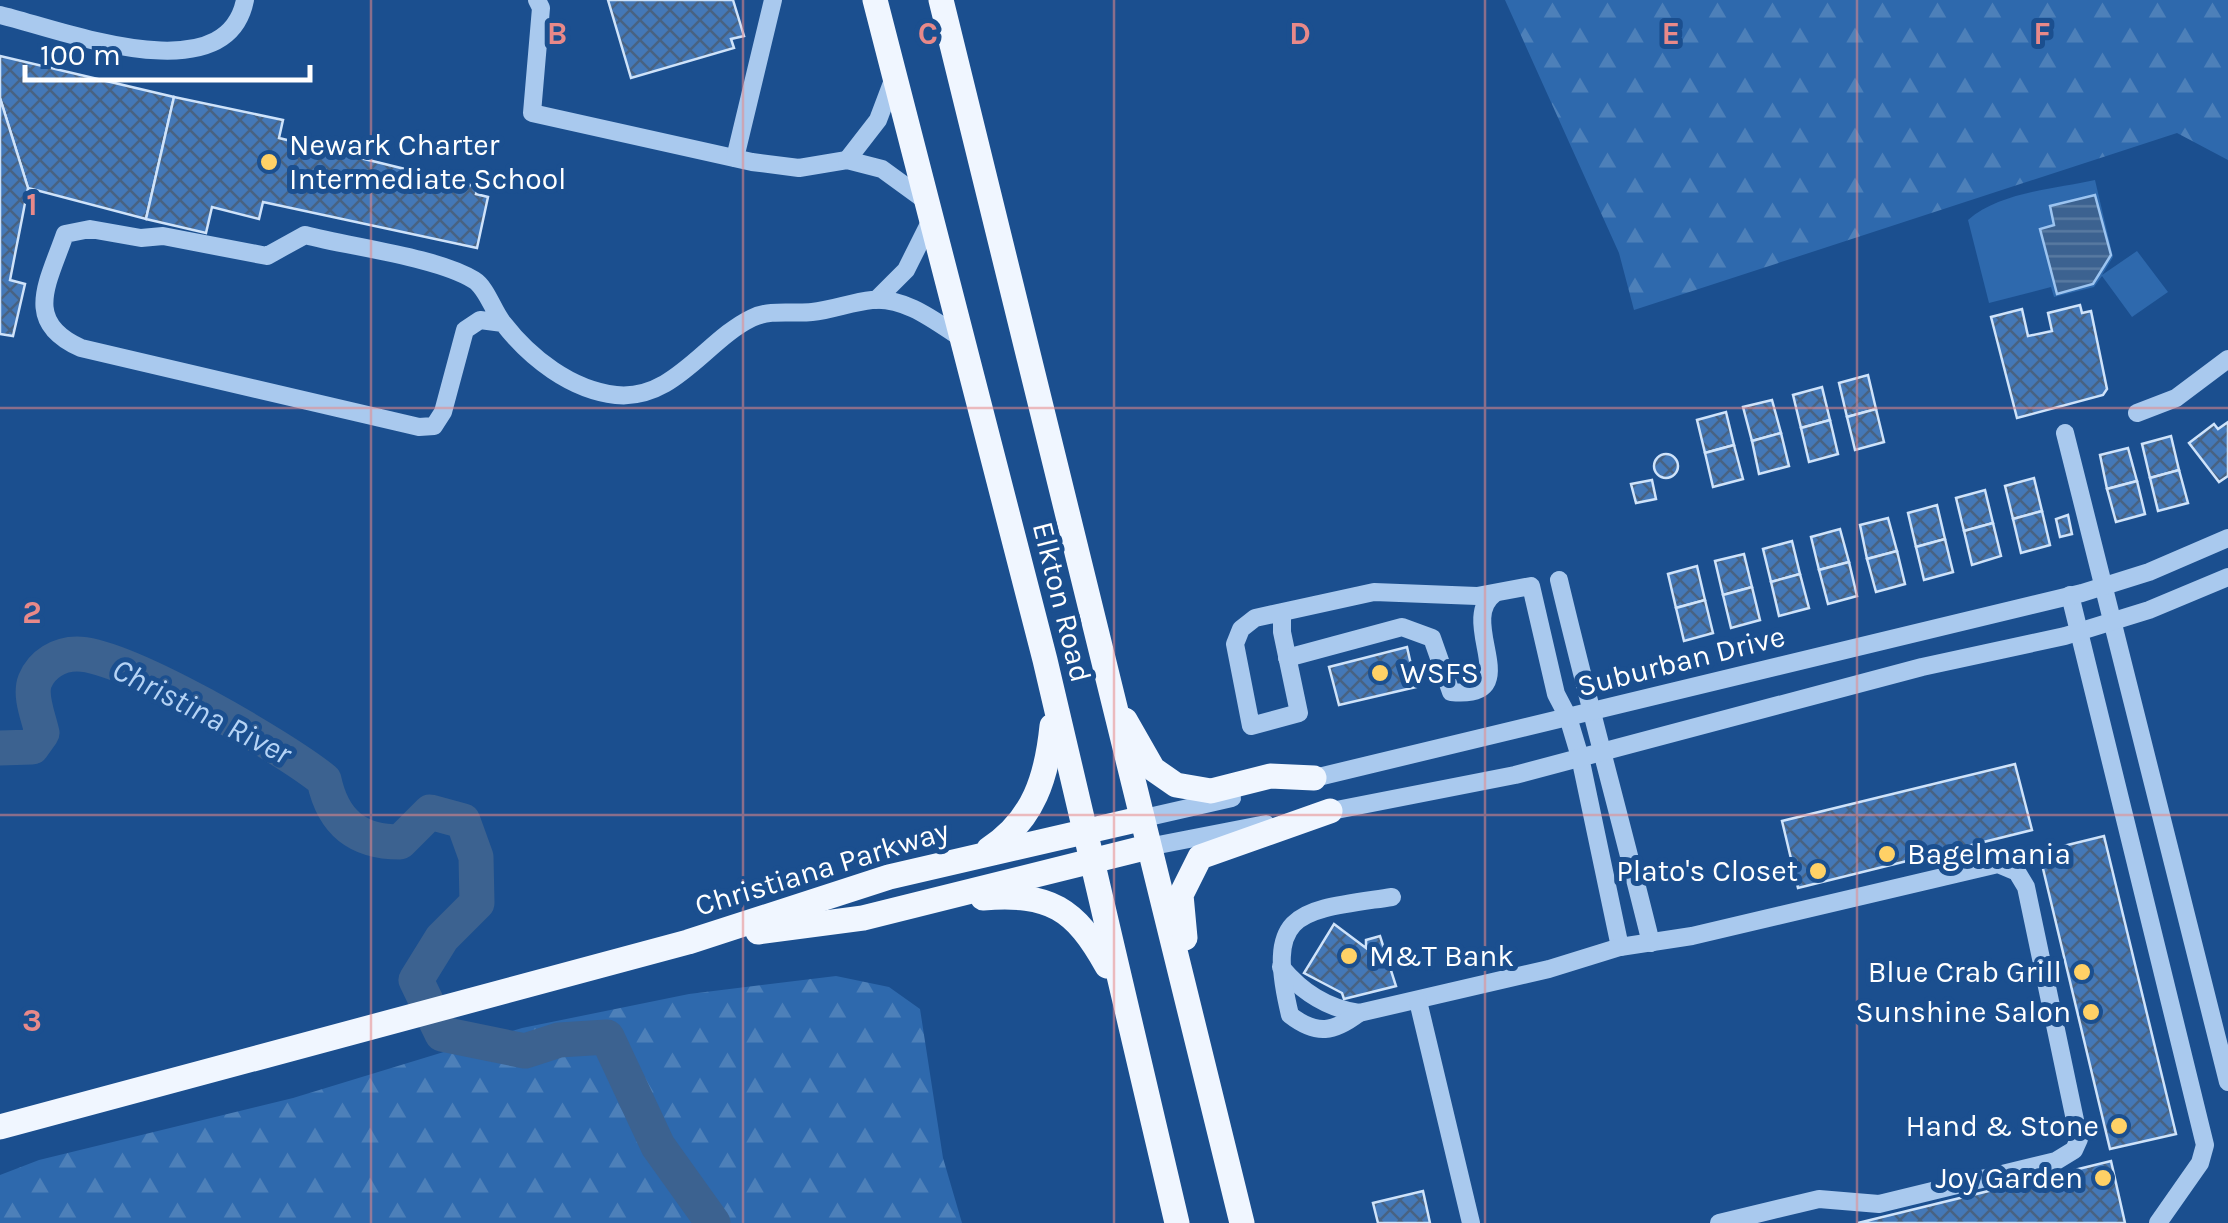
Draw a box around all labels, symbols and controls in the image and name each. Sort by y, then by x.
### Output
text: B [547,15,567,52]
text: C [918,15,938,52]
text: D [1289,15,1311,52]
text: E [1662,15,1680,52]
text: F [2033,15,2051,52]
scale bar [25,20,310,82]
text: 100 m [40,37,121,73]
place label: Newark Charter Intermediate School [289,127,566,197]
marker: Newark Charter Intermediate School [258,151,280,173]
text: 1 [26,186,38,223]
street label: Elkton Road [1025,518,1099,686]
text: 2 [22,594,42,631]
street label: Suburban Drive [1573,618,1789,704]
water label: Christina River [106,650,298,773]
place label: WSFS [1400,655,1479,691]
marker: WSFS [1369,662,1391,684]
street label: Christiana Parkway [691,812,953,924]
place label: Bagelmania [1907,836,2071,872]
marker: Bagelmania [1876,843,1898,865]
place label: Plato's Closet [1616,853,1798,889]
marker: Plato's Closet [1807,860,1829,882]
place label: M&T Bank [1369,938,1514,974]
marker: M&T Bank [1338,945,1360,967]
place label: Blue Crab Grill [1868,954,2062,990]
marker: Blue Crab Grill [2071,961,2093,983]
place label: Sunshine Salon [1856,994,2071,1030]
marker: Sunshine Salon [2080,1001,2102,1023]
text: 3 [22,1002,42,1039]
place label: Hand & Stone [1906,1108,2099,1144]
marker: Hand & Stone [2108,1115,2130,1137]
place label: Joy Garden [1935,1160,2083,1196]
marker: Joy Garden [2092,1167,2114,1189]

